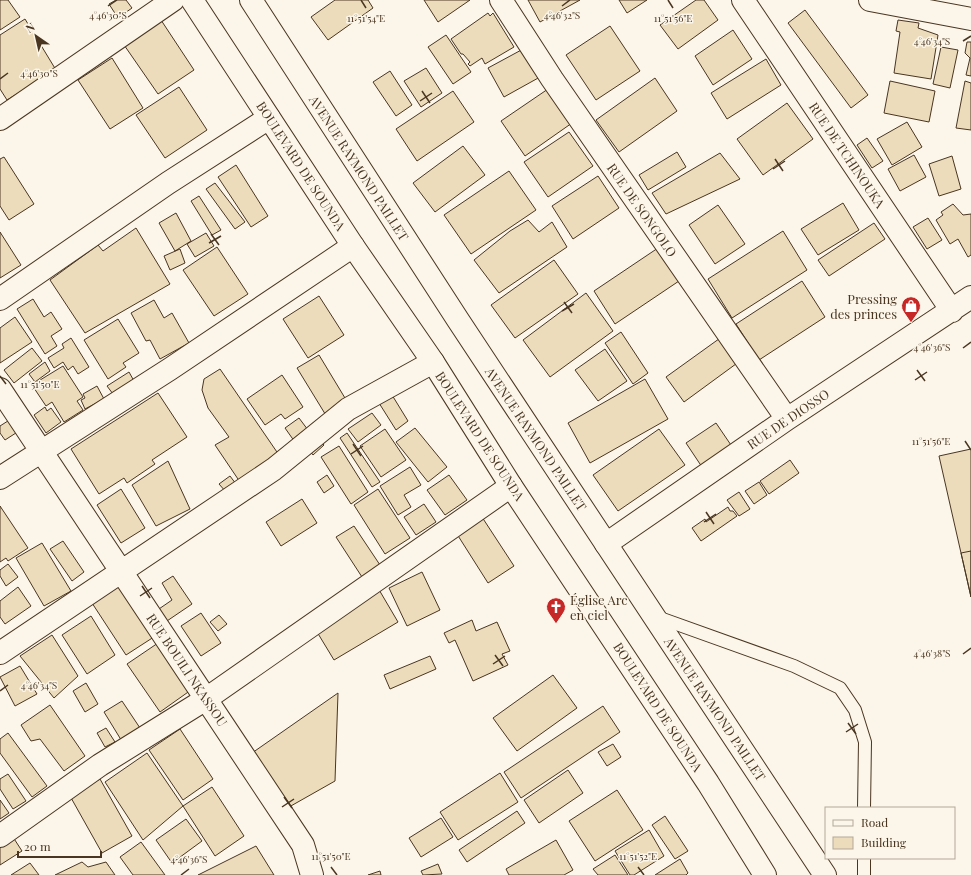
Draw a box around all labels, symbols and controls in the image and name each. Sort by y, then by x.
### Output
text: 4°46'30"S [89,8,127,22]
text: 4°46'32"S [544,8,580,22]
text: 11°51'54"E [347,11,385,25]
text: 11°51'56"E [654,11,692,25]
north arrow [16,16,56,56]
text: N [23,19,38,36]
text: 4°46'34"S [914,34,950,48]
text: 4°46'30"S [20,66,58,80]
street label: AVENUE RAYMOND PAILLET [306,91,413,244]
street label: BOULEVARD DE SOUNDA [253,98,350,234]
street label: RUE DE TCHINOUKA [806,99,890,212]
street label: RUE DE SONGOLO [604,160,681,260]
place label: Pressing des princes [830,290,897,322]
shop icon: Pressing des princes [900,295,922,323]
text: 4°46'36"S [914,340,950,354]
street label: AVENUE RAYMOND PAILLET [481,363,591,514]
street label: BOULEVARD DE SOUNDA [432,368,529,504]
text: 11°51'50"E [20,377,60,391]
street label: RUE DE DIOSSO [743,385,832,452]
text: 11°51'56"E [912,434,950,448]
place label: Église Arc en ciel [570,591,628,623]
church icon: Église Arc en ciel [545,596,567,624]
street label: RUE BOUILI NKASSOU [143,610,232,730]
street label: AVENUE RAYMOND PAILLET [660,633,770,784]
street label: BOULEVARD DE SOUNDA [610,639,707,775]
text: 4°46'38"S [913,646,951,660]
text: 4°46'34"S [21,678,57,692]
legend [825,807,955,859]
text: Road [861,814,888,830]
scale bar [18,833,101,859]
text: Building [861,834,907,850]
text: 20 m [24,838,51,854]
text: 11°51'50"E [311,849,351,863]
text: 11°51'52"E [619,849,657,863]
text: 4°46'36"S [171,852,207,866]

